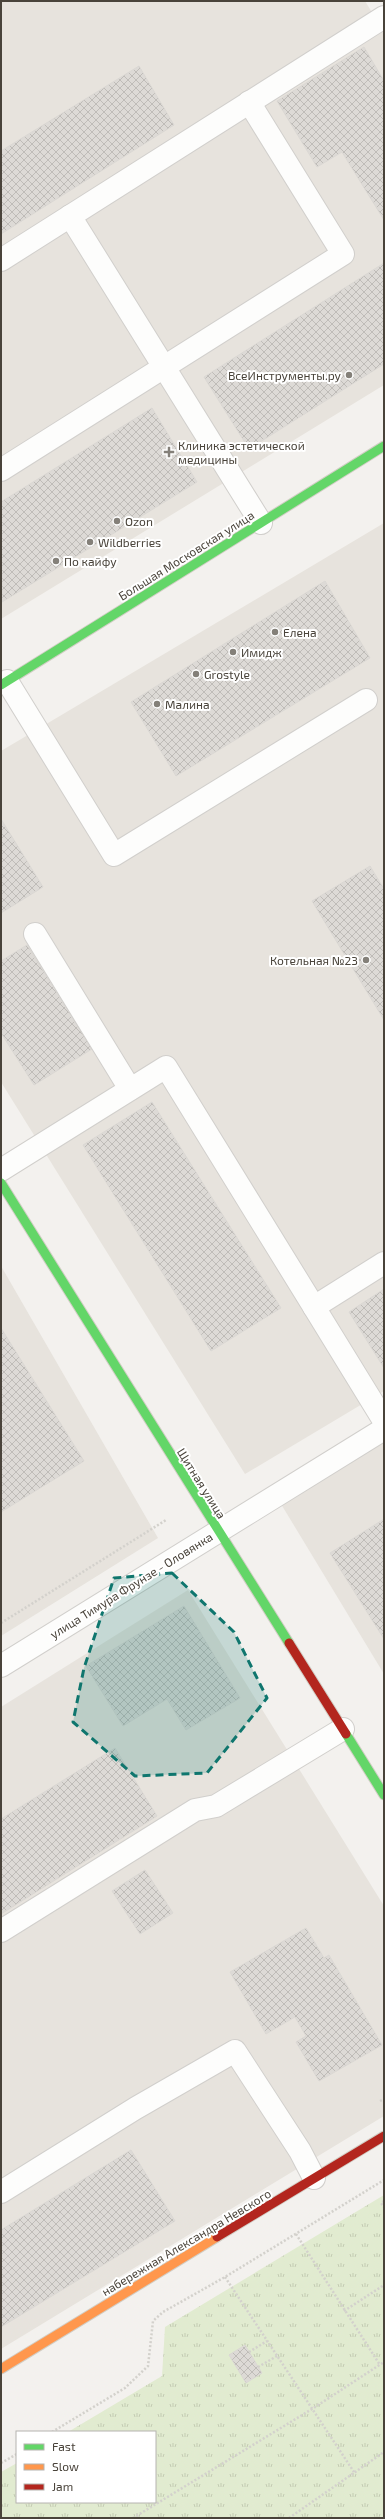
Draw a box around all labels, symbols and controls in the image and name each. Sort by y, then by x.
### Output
place label: ВсеИнструменты.ру [228,368,342,383]
marker: ВсеИнструменты.ру [344,370,354,380]
place label: Клиника эстетической медицины [178,438,305,466]
marker: Клиника эстетической медицины [163,446,175,458]
street label: Большая Московская улица [116,507,257,603]
place label: Ozon [125,514,153,528]
marker: Ozon [112,516,122,526]
place label: Wildberries [98,535,161,549]
marker: Wildberries [85,537,95,547]
place label: По кайфу [64,554,117,569]
marker: По кайфу [51,556,61,566]
place label: Елена [283,625,317,639]
marker: Елена [270,627,280,637]
place label: Имидж [241,645,282,659]
marker: Имидж [228,647,238,657]
place label: Grostyle [204,667,250,681]
marker: Grostyle [191,669,201,679]
place label: Малина [165,697,210,711]
marker: Малина [152,699,162,709]
place label: Котельная №23 [270,953,358,967]
marker: Котельная №23 [361,955,371,965]
street label: Щитная улица [174,1445,229,1521]
street label: улица Тимура Фрунзе - Оловянка [47,1529,215,1642]
street label: набережная Александра Невского [99,2186,273,2298]
legend [16,2431,156,2503]
text: Fast [52,2439,76,2453]
text: Slow [52,2459,79,2473]
text: Jam [52,2479,73,2493]

